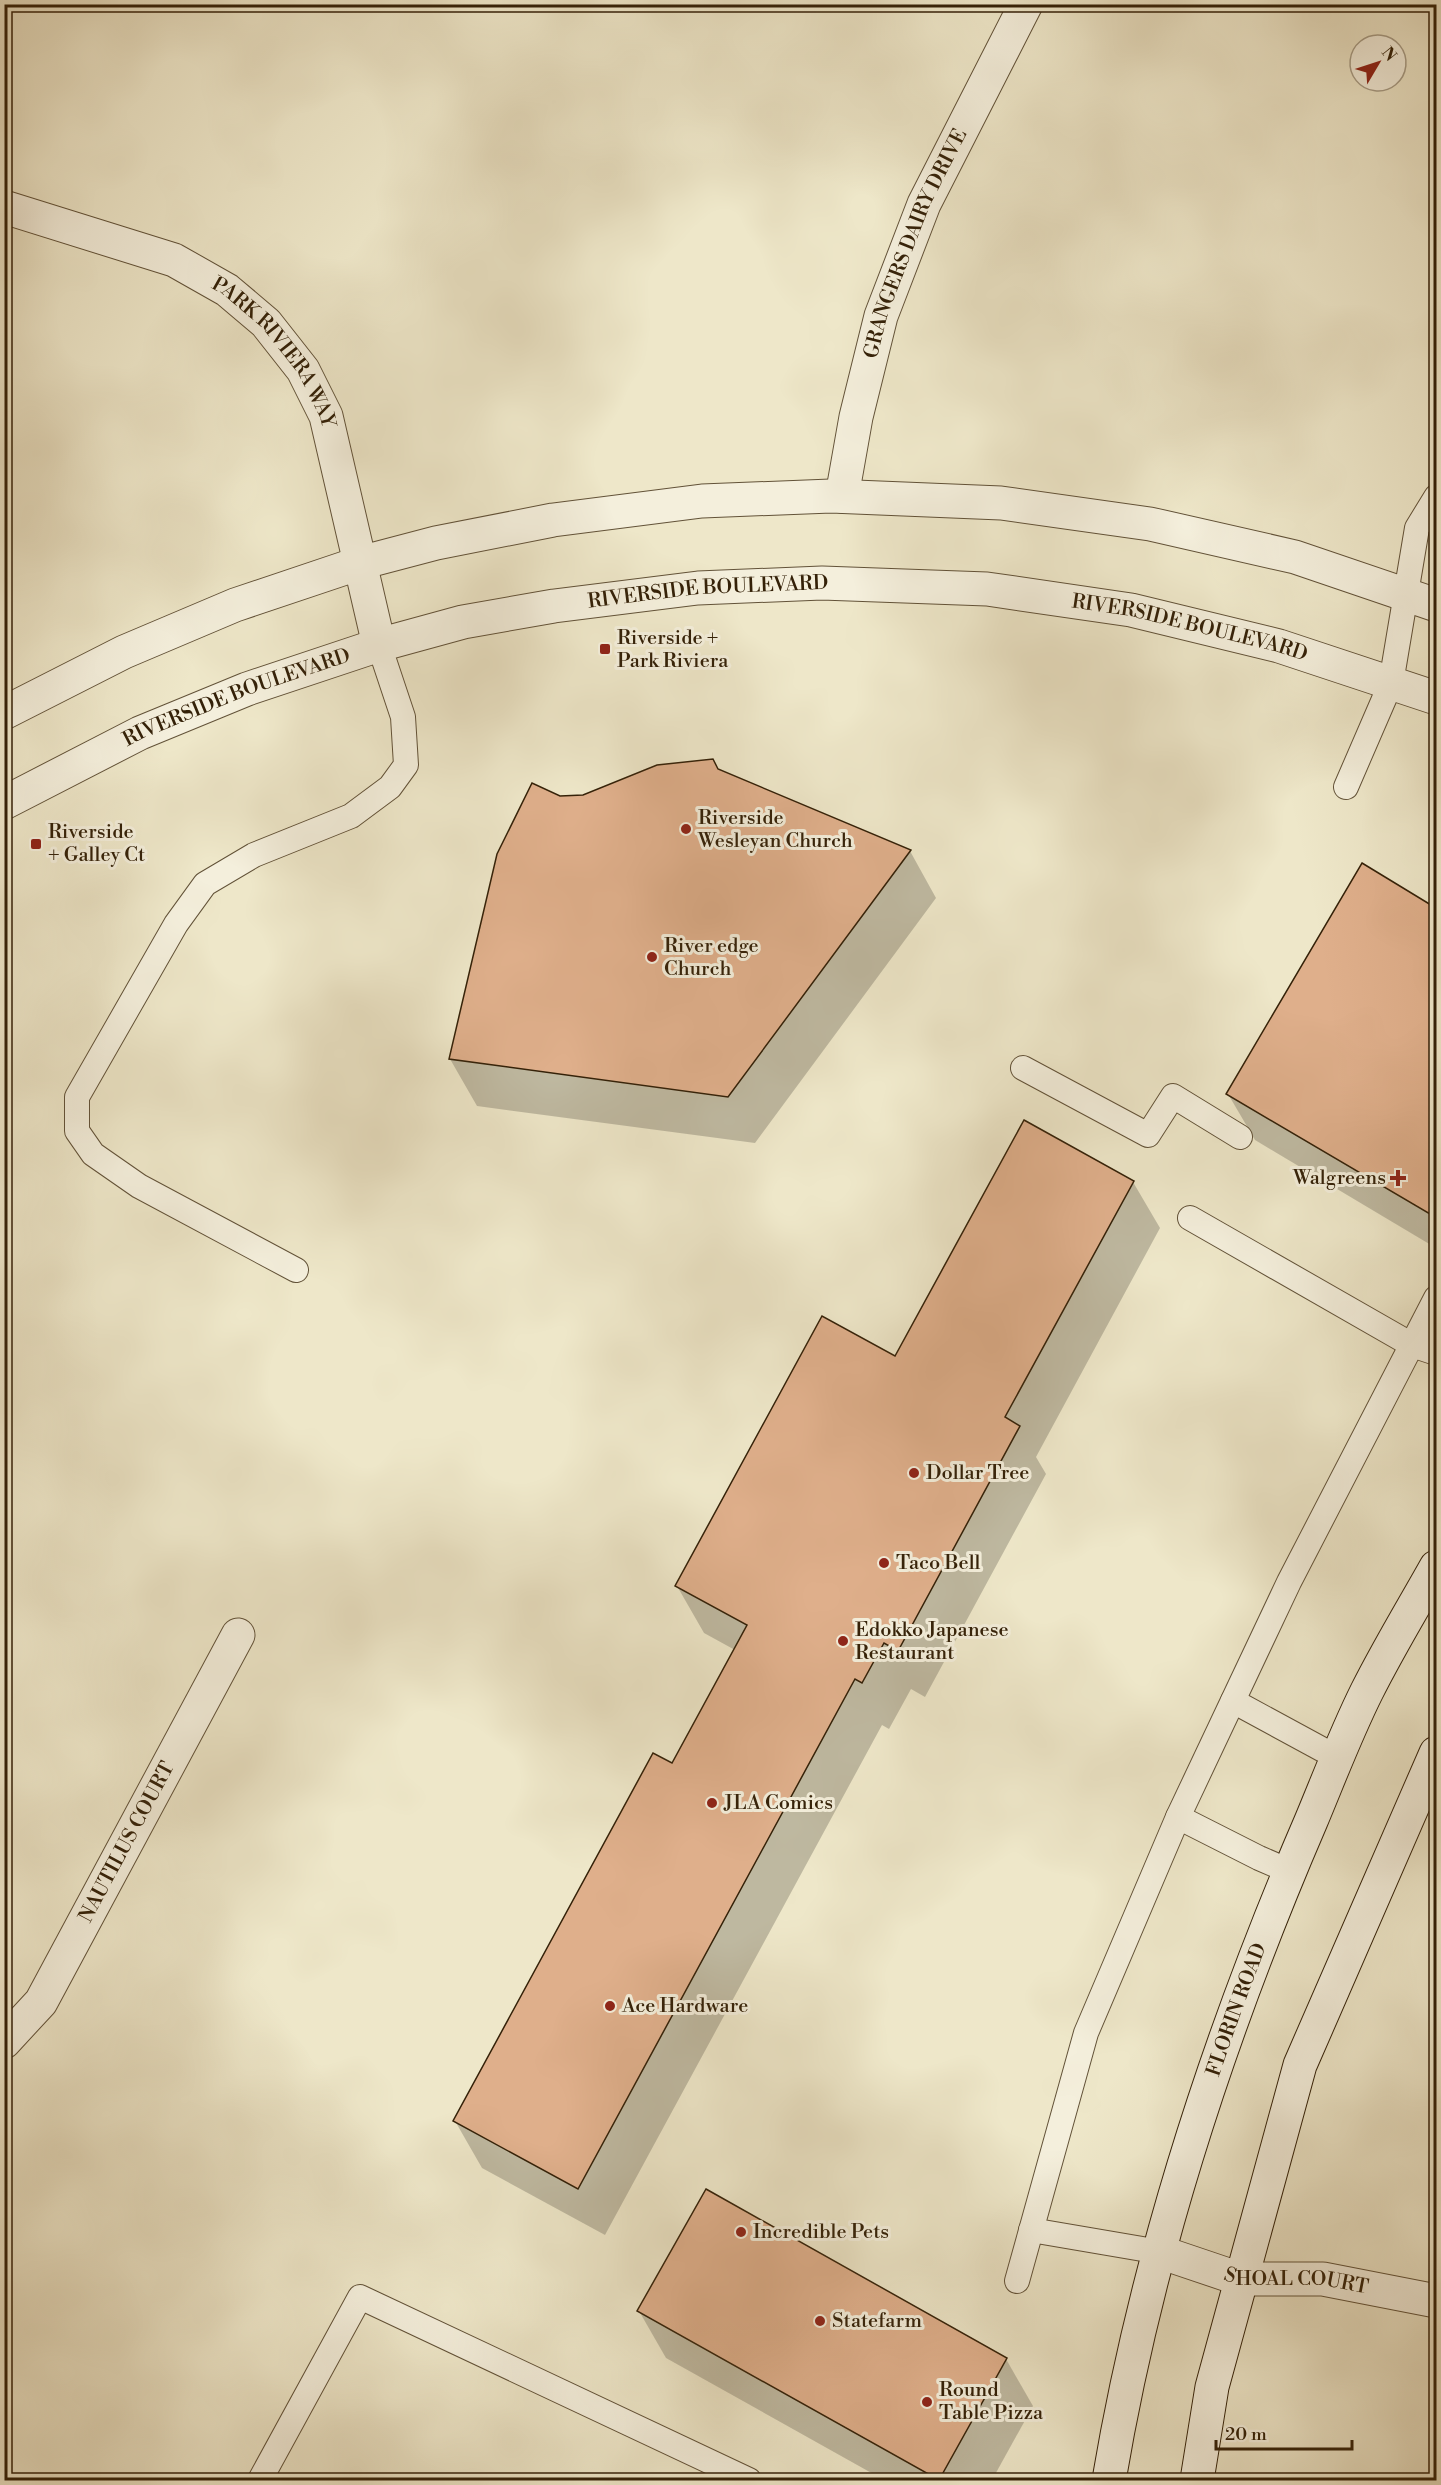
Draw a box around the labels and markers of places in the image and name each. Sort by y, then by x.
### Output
place label: Riverside + Park Riviera [617,626,729,674]
marker: Riverside + Park Riviera [598,642,612,656]
place label: Riverside Wesleyan Church [697,806,853,854]
place label: Riverside + Galley Ct [48,820,145,868]
marker: Riverside Wesleyan Church [679,822,693,836]
marker: Riverside + Galley Ct [29,837,43,851]
place label: River edge Church [664,934,759,982]
marker: River edge Church [645,950,659,964]
place label: Walgreens [1292,1166,1386,1191]
marker: Walgreens [1391,1171,1405,1185]
place label: Dollar Tree [926,1461,1029,1486]
marker: Dollar Tree [907,1466,921,1480]
place label: Taco Bell [896,1551,981,1576]
marker: Taco Bell [877,1556,891,1570]
place label: Edokko Japanese Restaurant [855,1618,1009,1666]
marker: Edokko Japanese Restaurant [836,1634,850,1648]
place label: JLA Comics [723,1791,833,1816]
marker: JLA Comics [705,1796,719,1810]
place label: Ace Hardware [621,1994,748,2019]
marker: Ace Hardware [603,1999,617,2013]
place label: Incredible Pets [753,2220,889,2245]
marker: Incredible Pets [734,2225,748,2239]
place label: Statefarm [832,2309,922,2334]
marker: Statefarm [813,2314,827,2328]
place label: Round Table Pizza [939,2378,1044,2426]
marker: Round Table Pizza [920,2395,934,2409]

